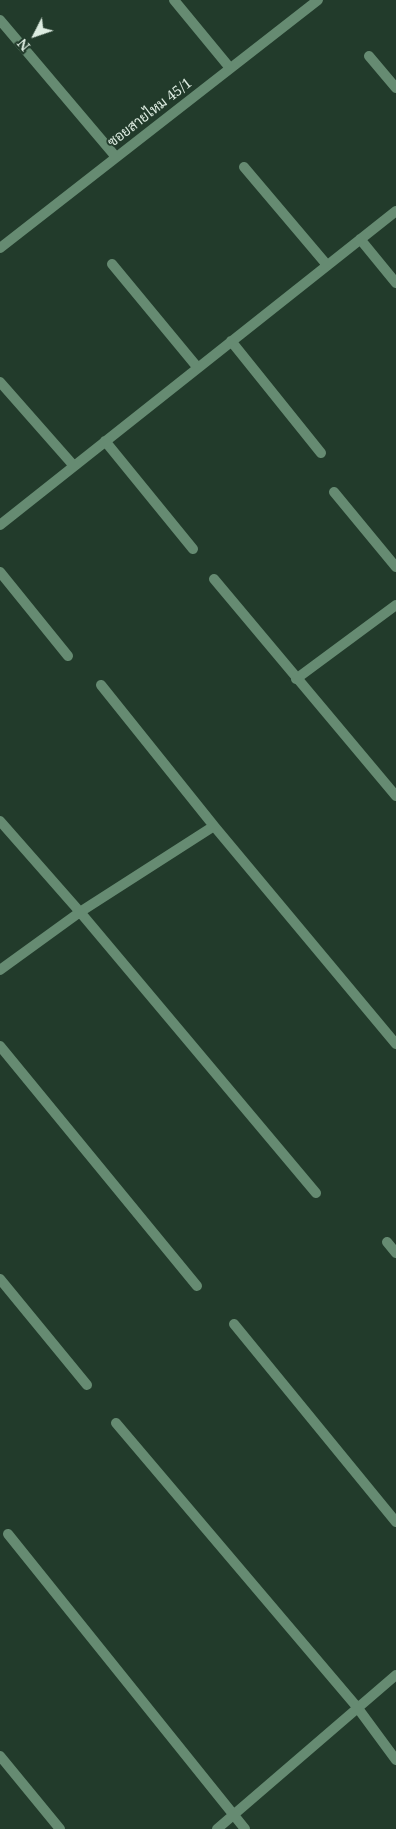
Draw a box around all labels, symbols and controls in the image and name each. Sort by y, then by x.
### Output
north arrow [10,10,60,60]
text: N [13,35,34,56]
street label: ซอยสายไหม 45/1 [105,75,195,151]

